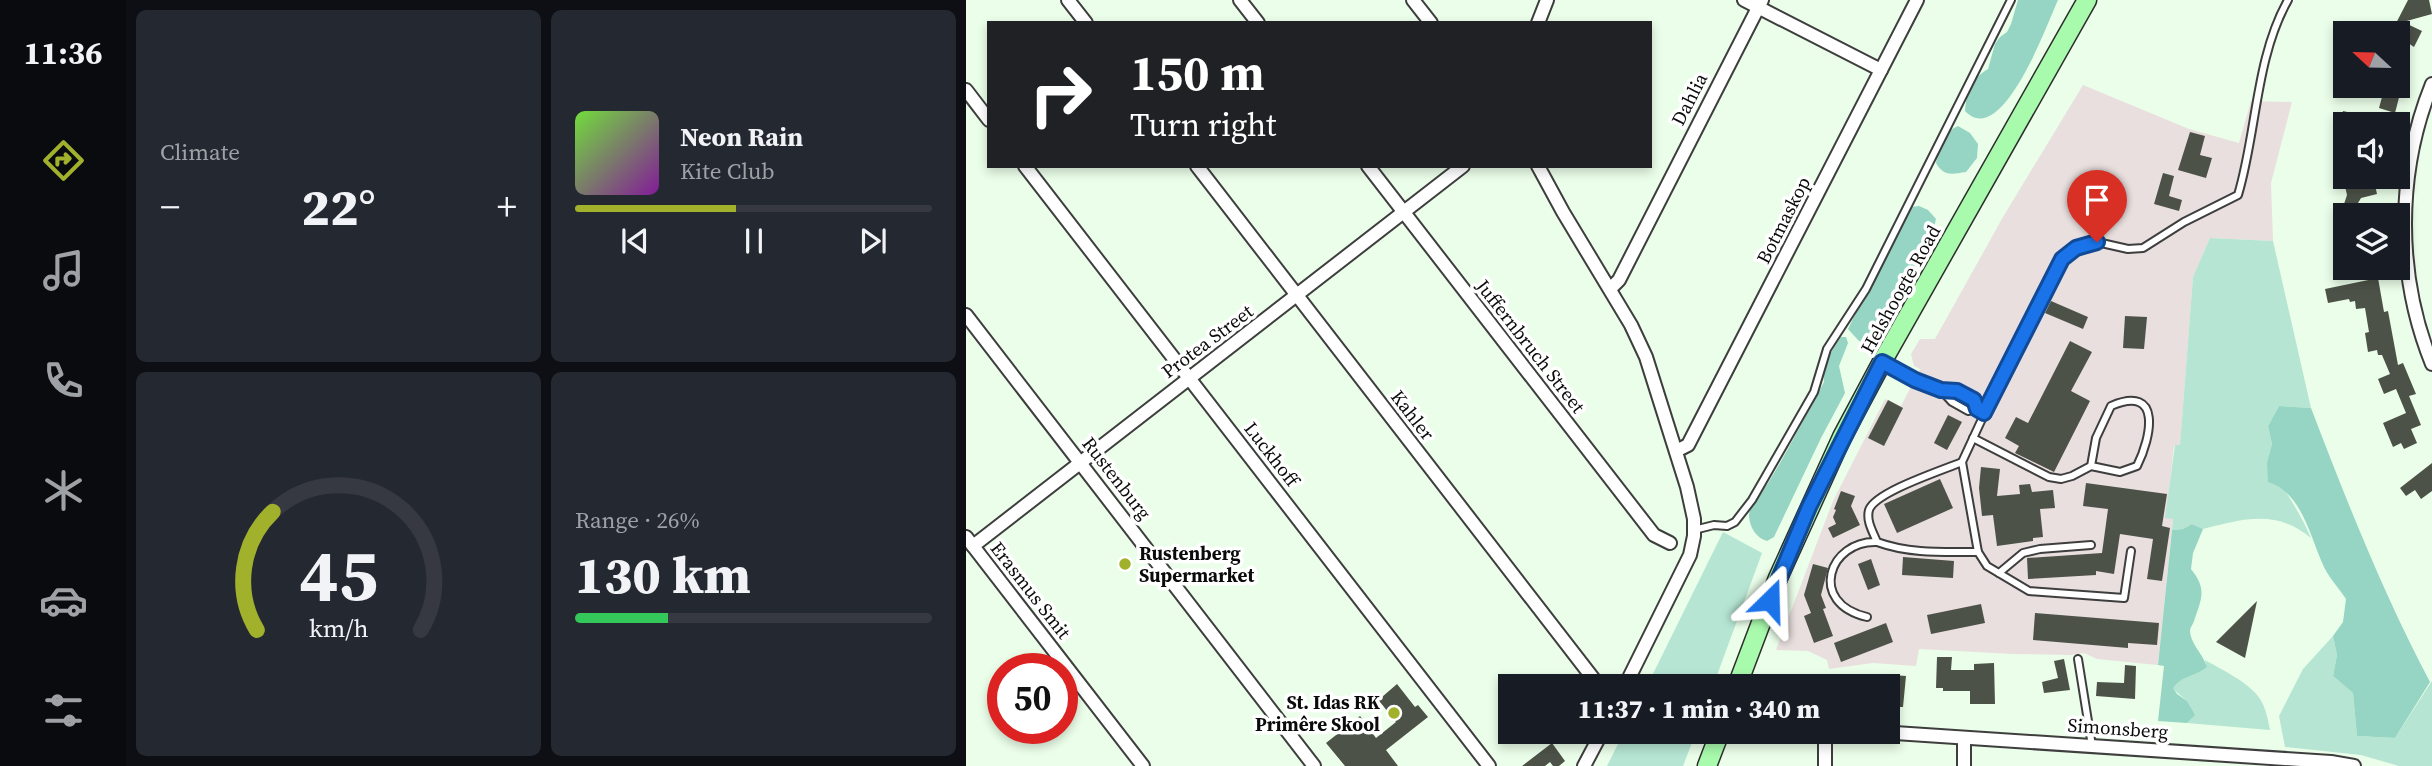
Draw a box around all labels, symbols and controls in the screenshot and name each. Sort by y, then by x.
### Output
north arrow [2333,21,2410,98]
map controls [2333,21,2410,280]
text: 11:36 [24,31,102,75]
text: 150 m [1130,39,1265,106]
icon: right [1015,49,1106,140]
street label: Dahlia [1665,68,1713,130]
text: Turn right [1130,103,1276,147]
button: sound [2333,112,2410,189]
text: Neon Rain [680,119,803,155]
icon: directions [39,136,88,185]
text: Climate [160,136,240,168]
text: Kite Club [680,155,775,187]
pin [2067,170,2127,242]
text: 22° [301,171,376,242]
street label: Botmaskop [1750,172,1816,268]
text: − [160,181,180,233]
text: + [497,181,517,233]
icon: arrive [2078,181,2116,219]
button: layers [2333,203,2410,280]
street label: Helshoogte Road [1854,220,1946,358]
icon: previous [616,222,654,260]
icon: pause [735,222,773,260]
icon: next [854,222,892,260]
icon: music [39,246,88,295]
street label: Juffernbruch Street [1470,273,1592,419]
street label: Protea Street [1156,298,1259,384]
icon: phone [39,356,88,405]
street label: Kahler [1385,385,1441,445]
street label: Luckhoff [1238,416,1306,493]
street label: Rustenburg [1076,431,1158,525]
icon: climate [39,466,88,515]
text: Range · 26% [575,504,700,536]
text: 45 [299,525,378,624]
street label: Erasmus Smit [985,536,1078,645]
text: 130 km [575,539,751,610]
place label: Rustenberg Supermarket [1139,540,1254,588]
marker: Rustenberg Supermarket [1117,556,1133,572]
position arrow [1733,563,1807,637]
icon: car [39,576,88,625]
text: km/h [309,611,368,645]
speed limit sign: 50 [987,653,1078,744]
icon: filters [39,686,88,735]
place label: St. Idas RK Primêre Skool [1255,689,1381,737]
text: 11:37 · 1 min · 340 m [1578,691,1820,727]
marker: St. Idas RK Primêre Skool [1386,705,1402,721]
street label: Simonsberg [2067,712,2169,744]

